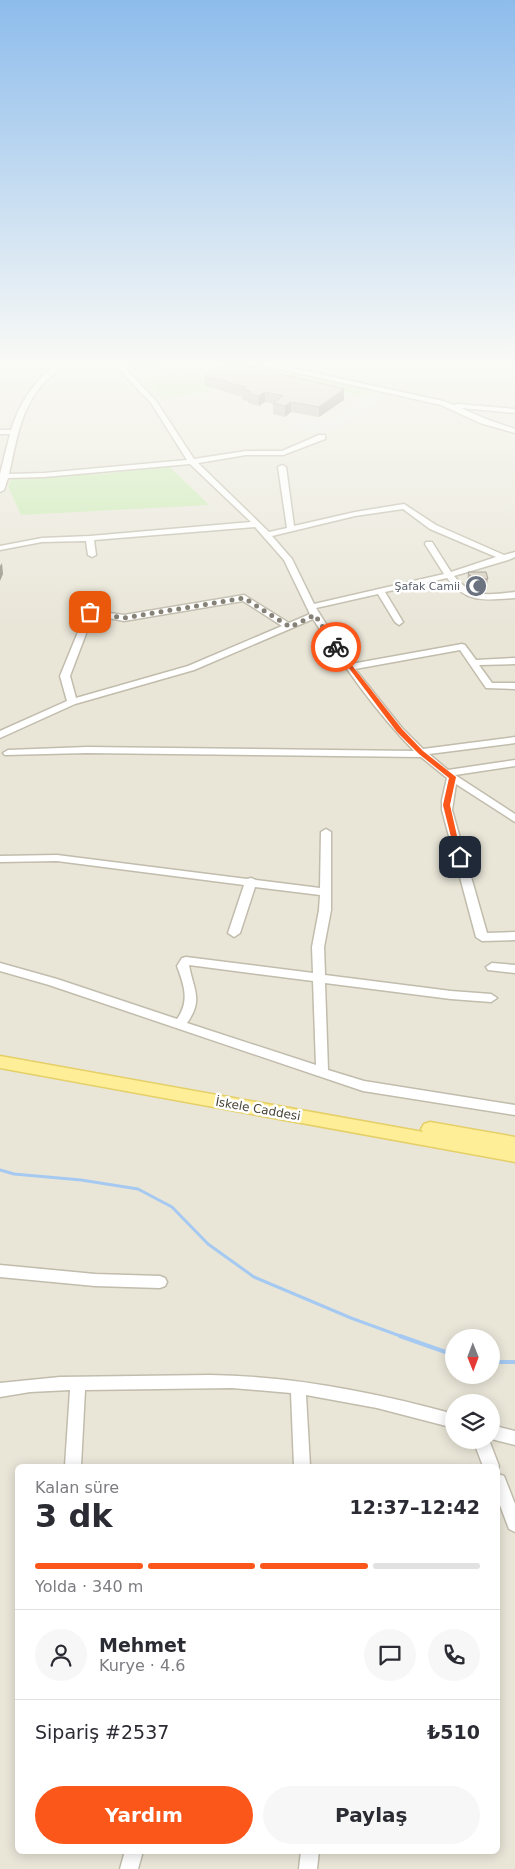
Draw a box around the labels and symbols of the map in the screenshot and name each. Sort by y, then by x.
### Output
mosque icon: Şafak Camii [464,574,488,598]
place label: Şafak Camii [395,580,460,593]
pin [69,591,111,633]
courier [311,622,361,672]
pin [439,836,481,878]
street label: İskele Caddesi [214,1094,302,1123]
north arrow [445,1329,500,1384]

